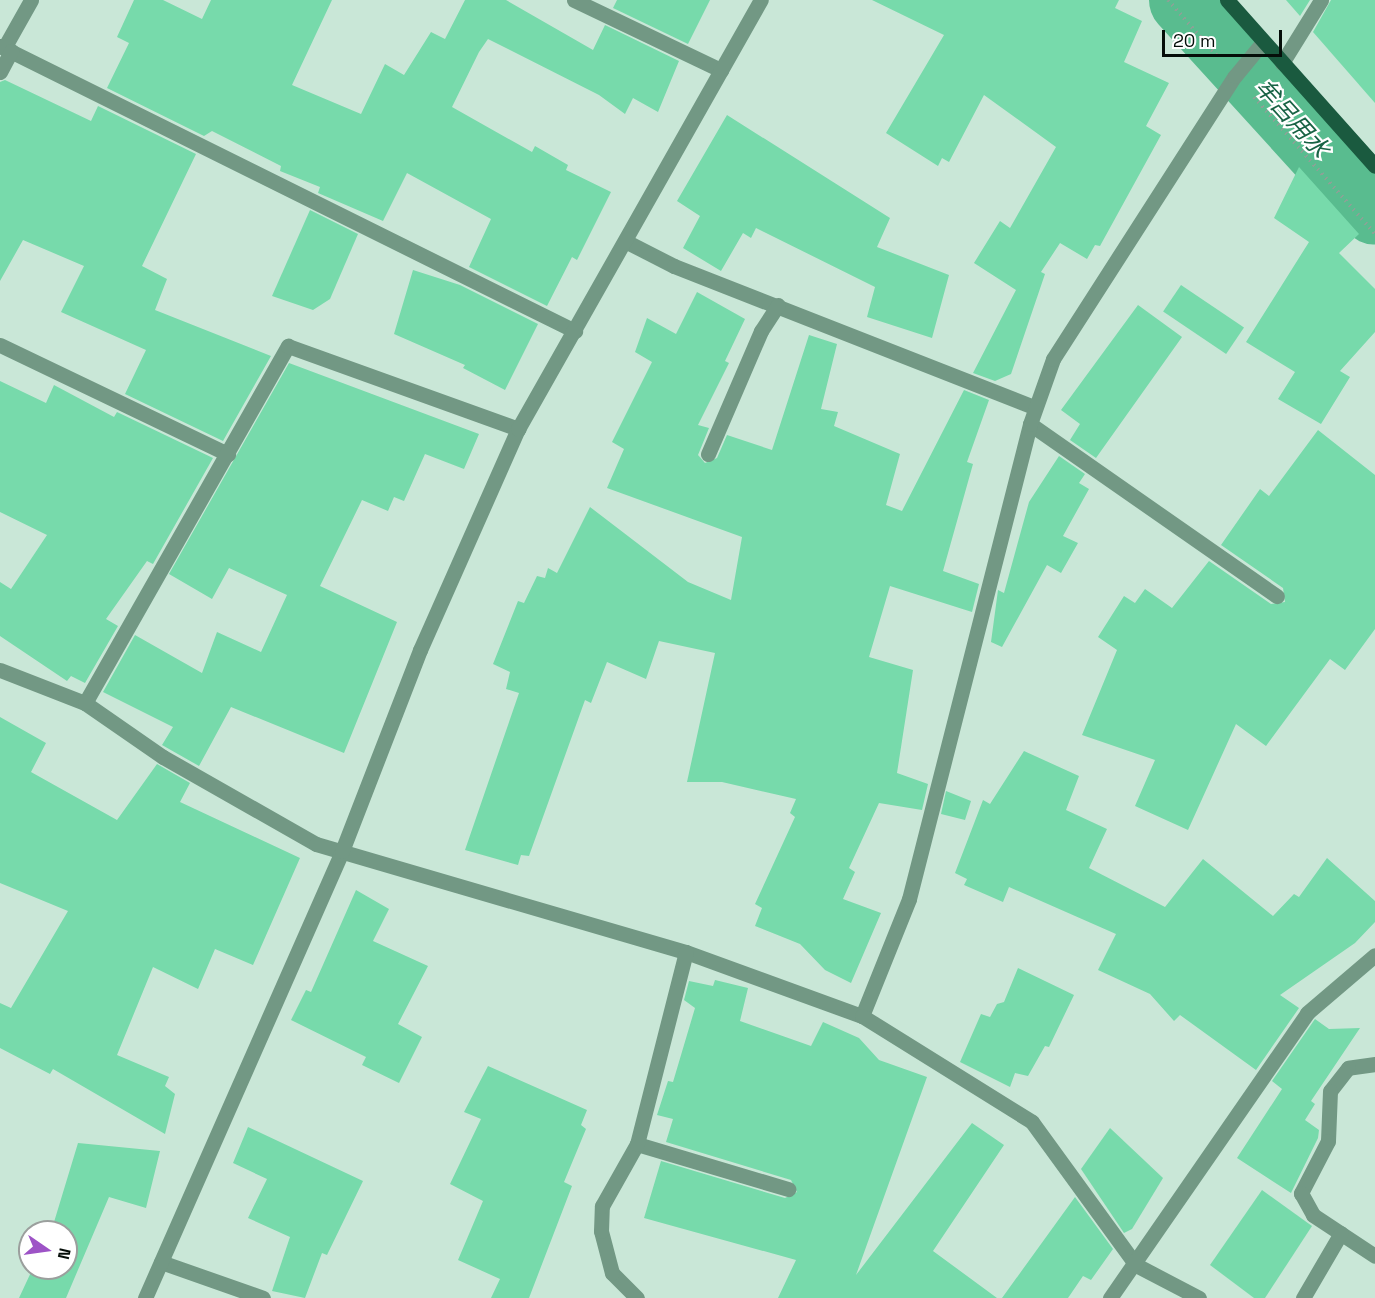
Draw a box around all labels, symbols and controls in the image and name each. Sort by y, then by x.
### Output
scale bar [1165,18,1285,56]
text: 20 m [1173,29,1216,52]
water label: 牟呂用水 [1249,73,1335,163]
north arrow [18,1220,78,1280]
text: N [53,1246,76,1261]

